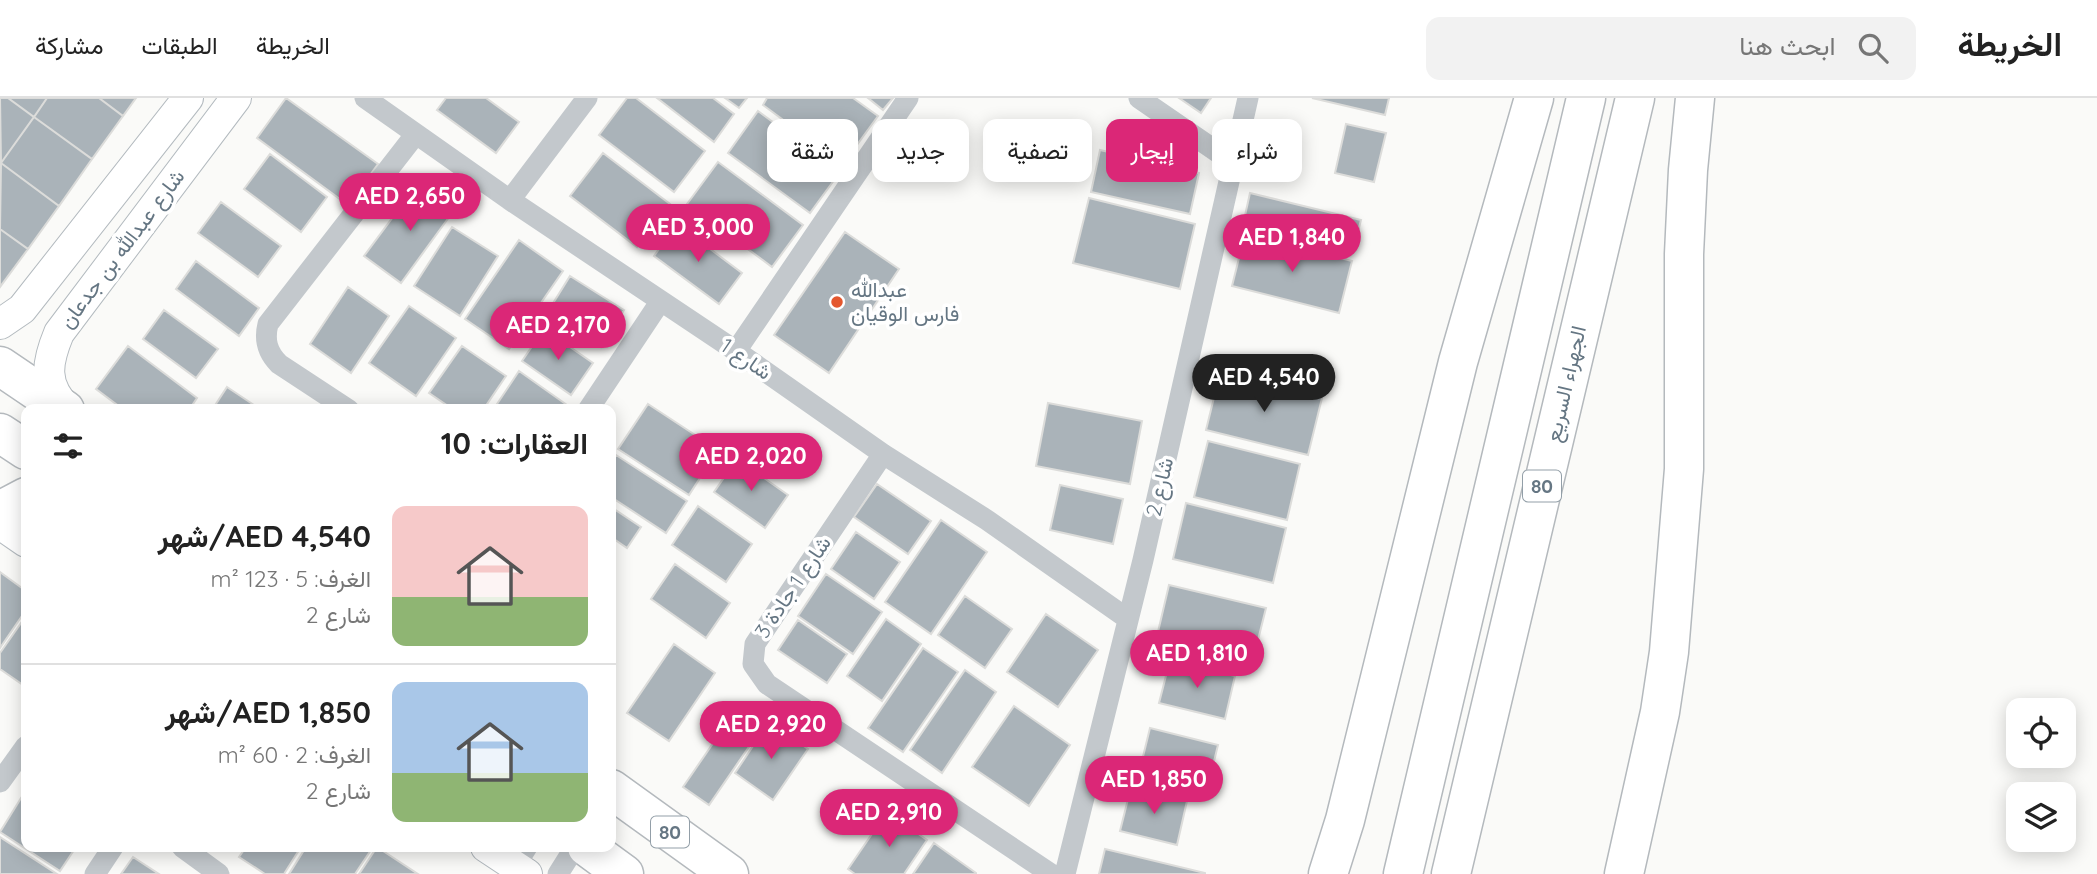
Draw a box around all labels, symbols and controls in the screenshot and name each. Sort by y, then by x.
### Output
search box [1426,17,1916,80]
text: الخريطة [1958,23,2062,64]
text: ابحث هنا [1739,29,1836,62]
icon: search [1854,29,1892,67]
text: مشاركة [35,30,103,60]
text: الطبقات [141,30,218,60]
text: الخريطة [256,30,330,60]
chip: شقة [767,119,858,182]
chip: جديد [872,119,969,182]
chip: تصفية [983,119,1092,182]
chip: إيجار [1106,119,1198,182]
chip: شراء [1212,119,1302,182]
street label: شارع عبدالله بن جدعان [53,164,191,334]
pin: AED 2,650 [330,174,490,233]
text: AED 2,650 [355,181,465,210]
pin: AED 3,000 [618,204,778,264]
text: AED 3,000 [642,212,754,241]
pin: AED 1,840 [1212,214,1372,274]
text: AED 1,840 [1239,222,1345,251]
place label: عبدالله فارس الوقيان [851,276,959,327]
marker: عبدالله فارس الوقيان [829,294,845,310]
pin: AED 2,170 [478,302,638,362]
text: AED 2,170 [506,310,610,339]
street label: الجهراء السريع [1539,323,1593,445]
street label: شارع 1 [715,332,777,386]
pin: AED 4,540 [1184,354,1344,414]
text: AED 4,540 [1208,362,1320,391]
text: العقارات: 10 [441,424,588,462]
icon: filters [49,427,87,465]
pin: AED 2,020 [671,434,831,493]
text: AED 2,020 [695,441,807,470]
street label: شارع 2 [1140,455,1180,519]
road number: 80 [1523,470,1561,502]
text: AED 4,540/شهر [158,517,371,555]
street label: شارع 1 جادة 3 [748,530,838,644]
icon: home [448,534,532,618]
text: الغرف: 5 · 123 m² [211,564,371,593]
text: شارع 2 [306,600,371,629]
pin: AED 1,810 [1117,630,1277,690]
text: AED 1,810 [1146,638,1248,667]
text: AED 1,850/شهر [165,693,371,731]
map controls [2006,698,2076,852]
button: locate [2006,698,2076,768]
pin: AED 2,920 [691,702,851,761]
text: AED 2,920 [716,709,826,738]
icon: home [448,710,532,794]
text: الغرف: 2 · 60 m² [218,740,371,769]
pin: AED 1,850 [1074,756,1234,816]
text: AED 1,850 [1101,764,1207,793]
text: شارع 2 [306,776,371,805]
button: layers [2006,782,2076,852]
pin: AED 2,910 [809,790,969,849]
text: AED 2,910 [836,797,942,826]
road number: 80 [651,817,689,848]

